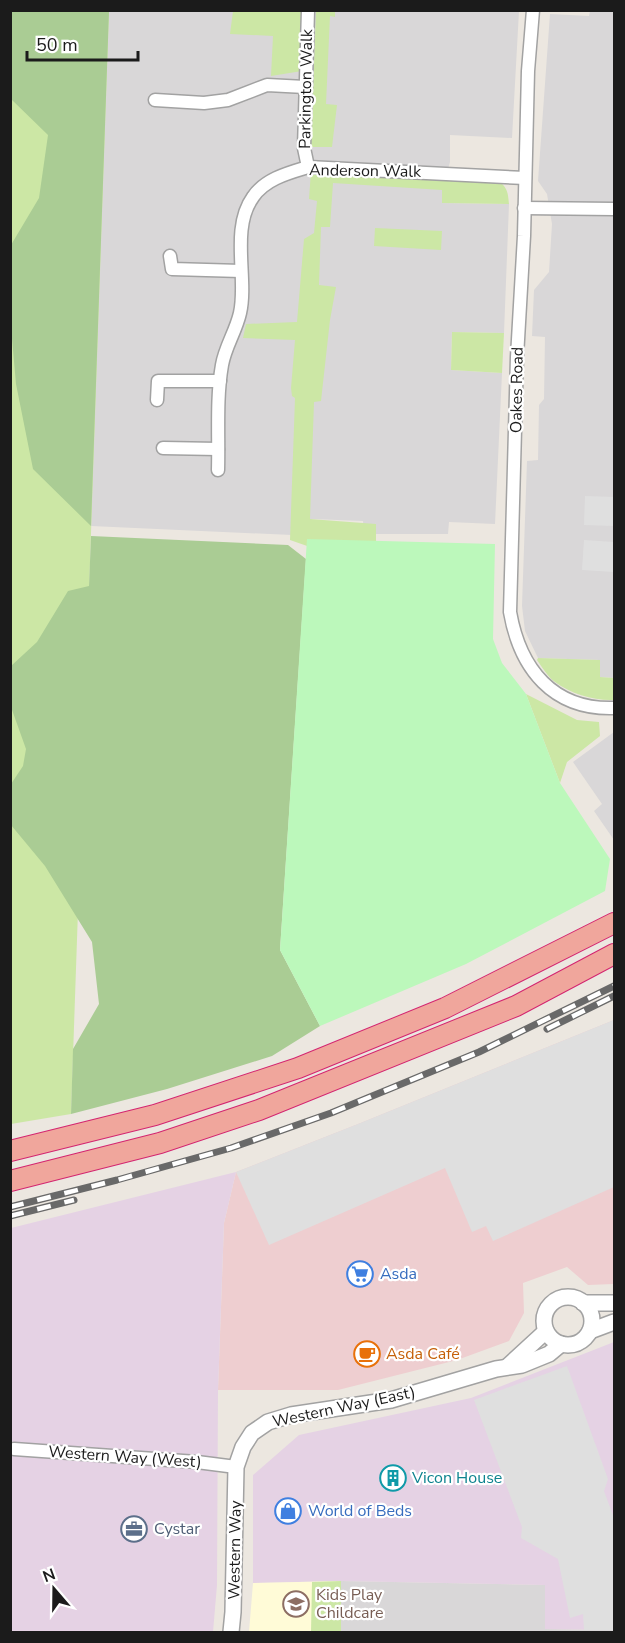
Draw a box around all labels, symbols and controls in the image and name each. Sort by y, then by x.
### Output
scale bar [27,24,138,62]
street label: Parkington Walk [294,28,318,149]
text: 50 m [36,33,78,57]
street label: Anderson Walk [309,159,422,183]
street label: Oakes Road [505,347,529,433]
supermarket icon: Asda [345,1259,375,1289]
place label: Asda [380,1263,417,1285]
cafe icon: Asda Café [352,1339,382,1369]
place label: Asda Café [386,1343,460,1365]
street label: Western Way (East) [271,1381,417,1433]
street label: Western Way (West) [48,1441,202,1473]
building icon: Vicon House [378,1463,408,1493]
place label: Vicon House [411,1467,502,1489]
shop icon: World of Beds [273,1496,303,1526]
street label: Western Way [223,1500,247,1600]
place label: World of Beds [308,1500,412,1522]
office icon: Cystar [119,1514,149,1544]
place label: Cystar [154,1518,200,1540]
north arrow [24,1559,84,1619]
text: N [40,1563,59,1588]
place label: Kids Play Childcare [316,1584,384,1624]
school or university icon: Kids Play Childcare [281,1589,311,1619]

